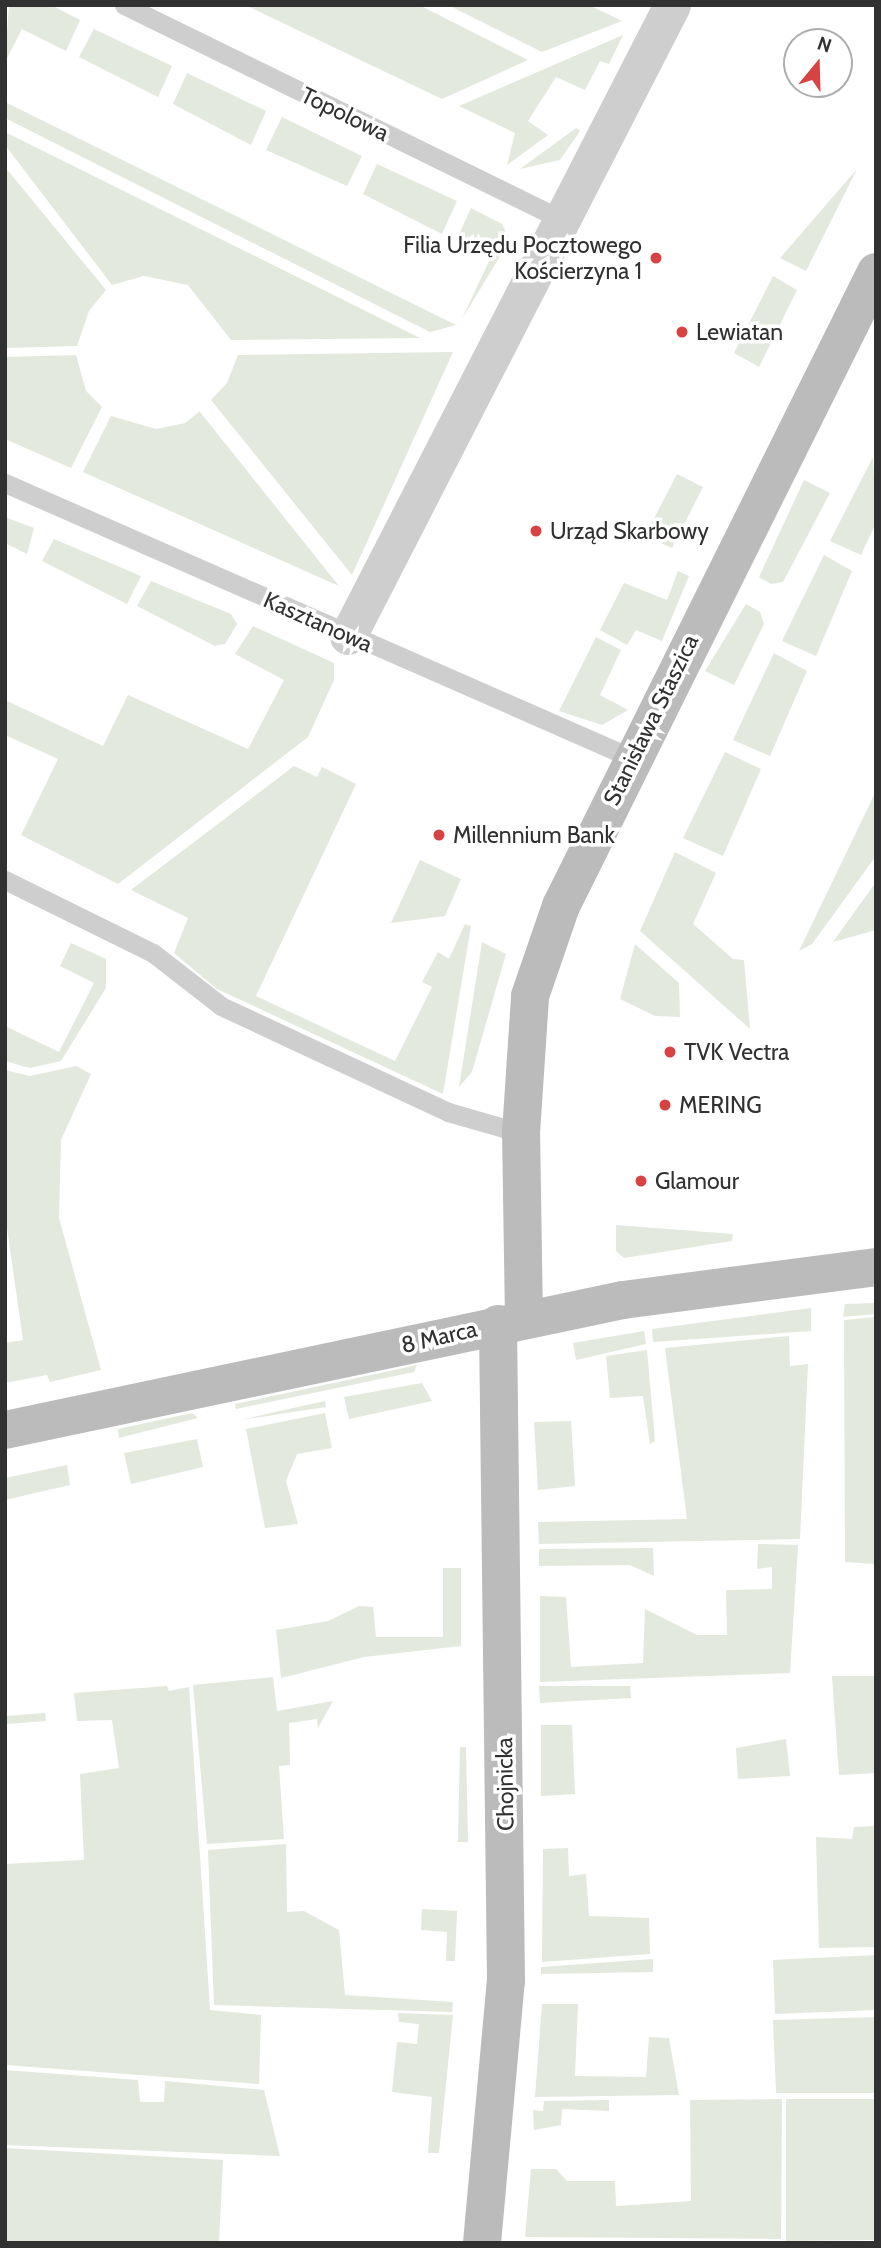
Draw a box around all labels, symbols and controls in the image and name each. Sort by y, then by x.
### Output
north arrow [783,28,853,98]
text: N [814,32,834,58]
street label: Topolowa [297,81,393,147]
place label: Filia Urzędu Pocztowego Kościerzyna 1 [403,231,642,285]
marker: Filia Urzędu Pocztowego Kościerzyna 1 [648,250,664,266]
place label: Lewiatan [696,318,783,346]
marker: Lewiatan [674,324,690,340]
place label: Urząd Skarbowy [550,517,709,545]
marker: Urząd Skarbowy [528,523,544,539]
street label: Kasztanowa [259,586,377,658]
street label: Stanisława Staszica [598,630,704,810]
place label: Millennium Bank [453,821,615,849]
marker: Millennium Bank [431,827,447,843]
place label: TVK Vectra [684,1038,789,1066]
marker: TVK Vectra [662,1044,678,1060]
place label: MERING [679,1091,762,1119]
marker: MERING [657,1097,673,1113]
place label: Glamour [655,1167,739,1195]
marker: Glamour [633,1173,649,1189]
street label: 8 Marca [398,1315,480,1359]
street label: Chojnicka [490,1737,520,1831]

